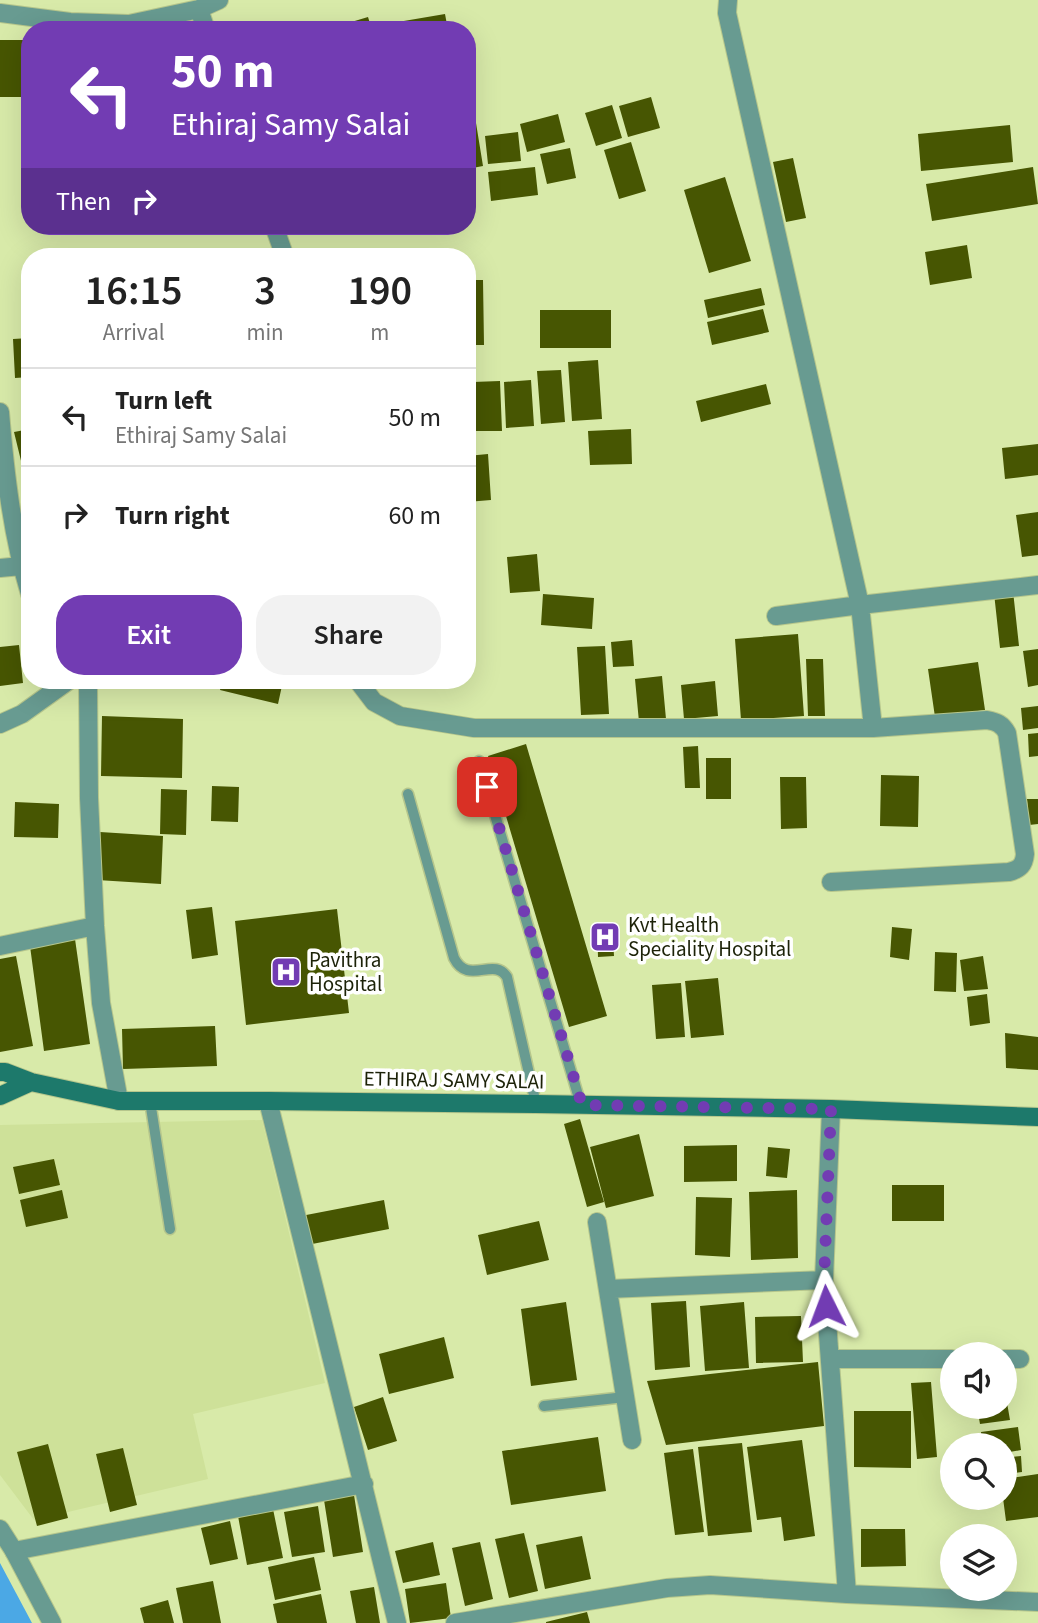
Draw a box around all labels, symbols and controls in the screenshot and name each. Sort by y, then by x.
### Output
text: 50 m [171,37,275,107]
icon: left [56,49,147,140]
text: Ethiraj Samy Salai [171,102,410,148]
icon: right [125,182,163,220]
text: Then [56,183,111,220]
text: 16:15 [85,261,183,321]
text: 3 [254,261,276,321]
text: 190 [348,261,412,321]
text: Arrival [103,316,165,349]
text: min [246,316,284,349]
text: m [370,316,389,349]
text: Turn left [115,382,212,419]
icon: left [56,398,94,436]
text: 50 m [388,399,441,436]
text: Ethiraj Samy Salai [115,419,287,452]
icon: right [56,496,94,534]
text: Turn right [115,497,230,534]
text: 60 m [388,497,441,534]
button: Exit [56,595,242,675]
button: Share [256,595,441,675]
pin [457,757,517,817]
icon: arrive [468,768,506,806]
place label: Kvt Health Speciality Hospital [628,910,791,964]
hospital icon: Kvt Health Speciality Hospital [588,920,622,954]
place label: Pavithra Hospital [309,945,382,999]
hospital icon: Pavithra Hospital [269,955,303,989]
street label: ETHIRAJ SAMY SALAI [363,1063,545,1097]
position arrow [789,1269,863,1343]
map controls [940,1342,1017,1601]
button: sound [940,1342,1017,1419]
button: search [940,1433,1017,1510]
button: layers [940,1524,1017,1601]

